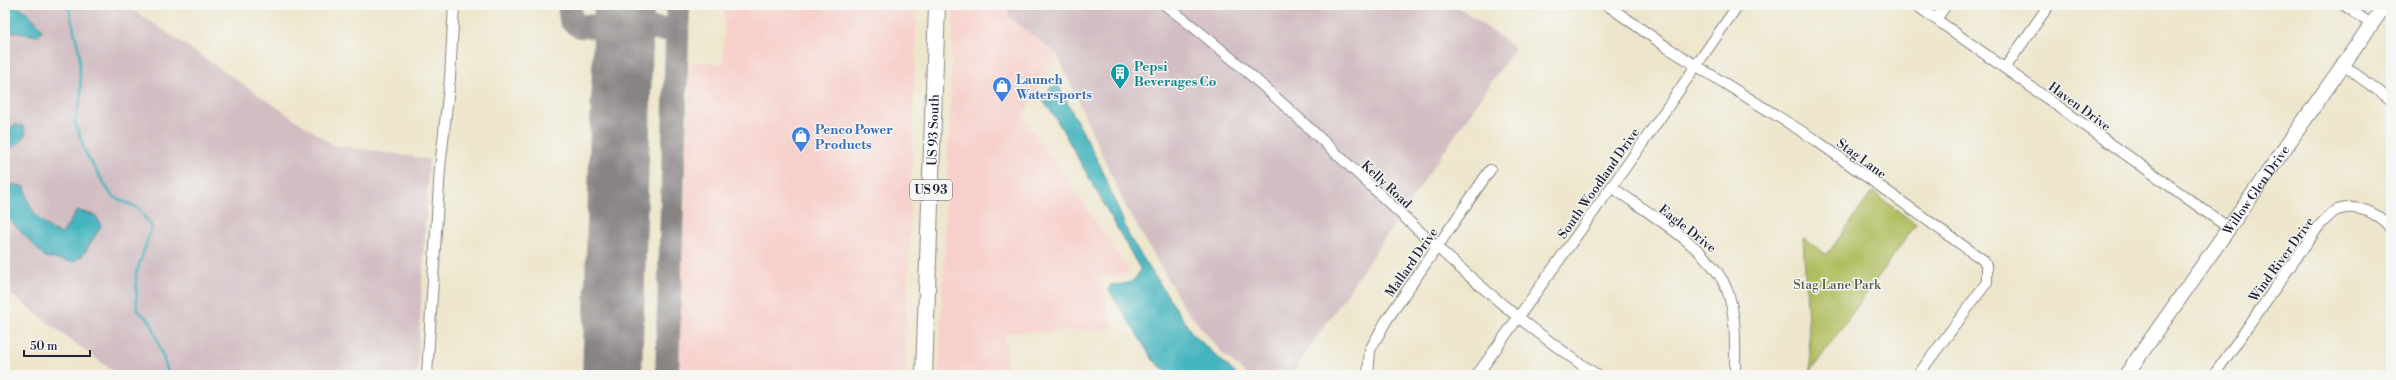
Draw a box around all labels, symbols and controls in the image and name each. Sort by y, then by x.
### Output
place label: Pepsi Beverages Co [1134,59,1217,90]
building icon: Pepsi Beverages Co [1109,62,1131,90]
place label: Launch Watersports [1015,72,1092,103]
shop icon: Launch Watersports [991,75,1013,103]
street label: Haven Drive [2045,79,2114,135]
street label: US 93 South [924,94,943,166]
place label: Penco Power Products [815,122,893,153]
shop icon: Penco Power Products [790,125,812,153]
street label: South Woodland Drive [1555,125,1643,242]
street label: Stag Lane [1833,135,1890,183]
street label: Willow Glen Drive [2219,142,2294,239]
street label: Kelly Road [1358,157,1415,212]
road number: US 93 [910,180,952,200]
street label: Eagle Drive [1655,201,1720,256]
street label: Wind River Drive [2245,214,2318,306]
street label: Mallard Drive [1382,224,1442,300]
park label: Stag Lane Park [1793,277,1882,293]
scale bar [24,332,90,358]
text: 50 m [30,339,58,354]

